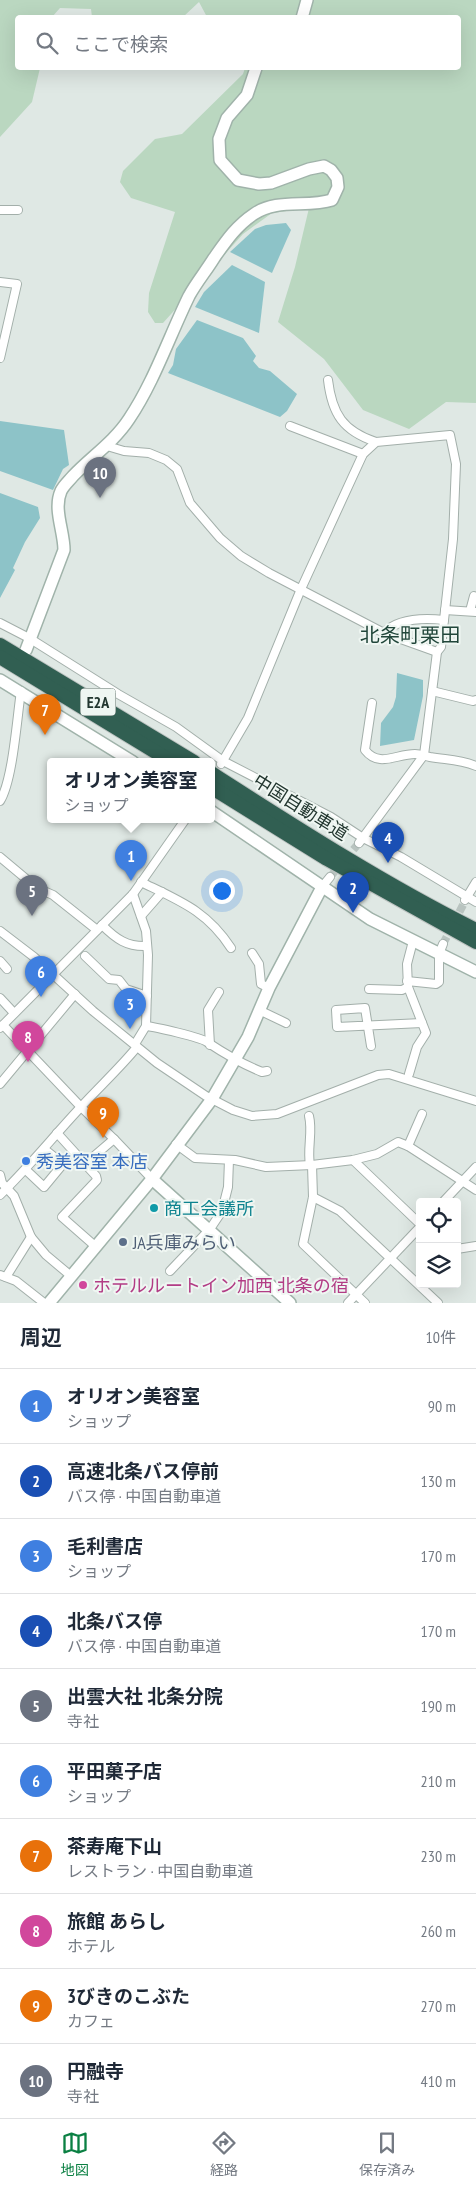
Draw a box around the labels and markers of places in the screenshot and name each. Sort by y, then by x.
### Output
pin: 10 [84,457,116,498]
pin: 7 [29,694,61,735]
pin: 4 [372,822,404,863]
pin: 1 [115,840,147,881]
pin: 2 [337,872,369,913]
pin: 5 [16,875,48,916]
pin: 6 [25,956,57,997]
pin: 3 [114,988,146,1029]
pin: 8 [12,1021,44,1062]
pin: 9 [87,1097,119,1138]
place label: 秀美容室 本店 [36,1150,148,1173]
marker: 秀美容室 本店 [20,1155,32,1167]
place label: 商工会議所 [164,1197,254,1220]
marker: 商工会議所 [148,1202,160,1214]
place label: JA兵庫みらい [132,1231,236,1254]
marker: JA兵庫みらい [117,1236,129,1248]
place label: ホテルルートイン加西 北条の宿 [93,1274,349,1297]
marker: ホテルルートイン加西 北条の宿 [77,1279,89,1291]

